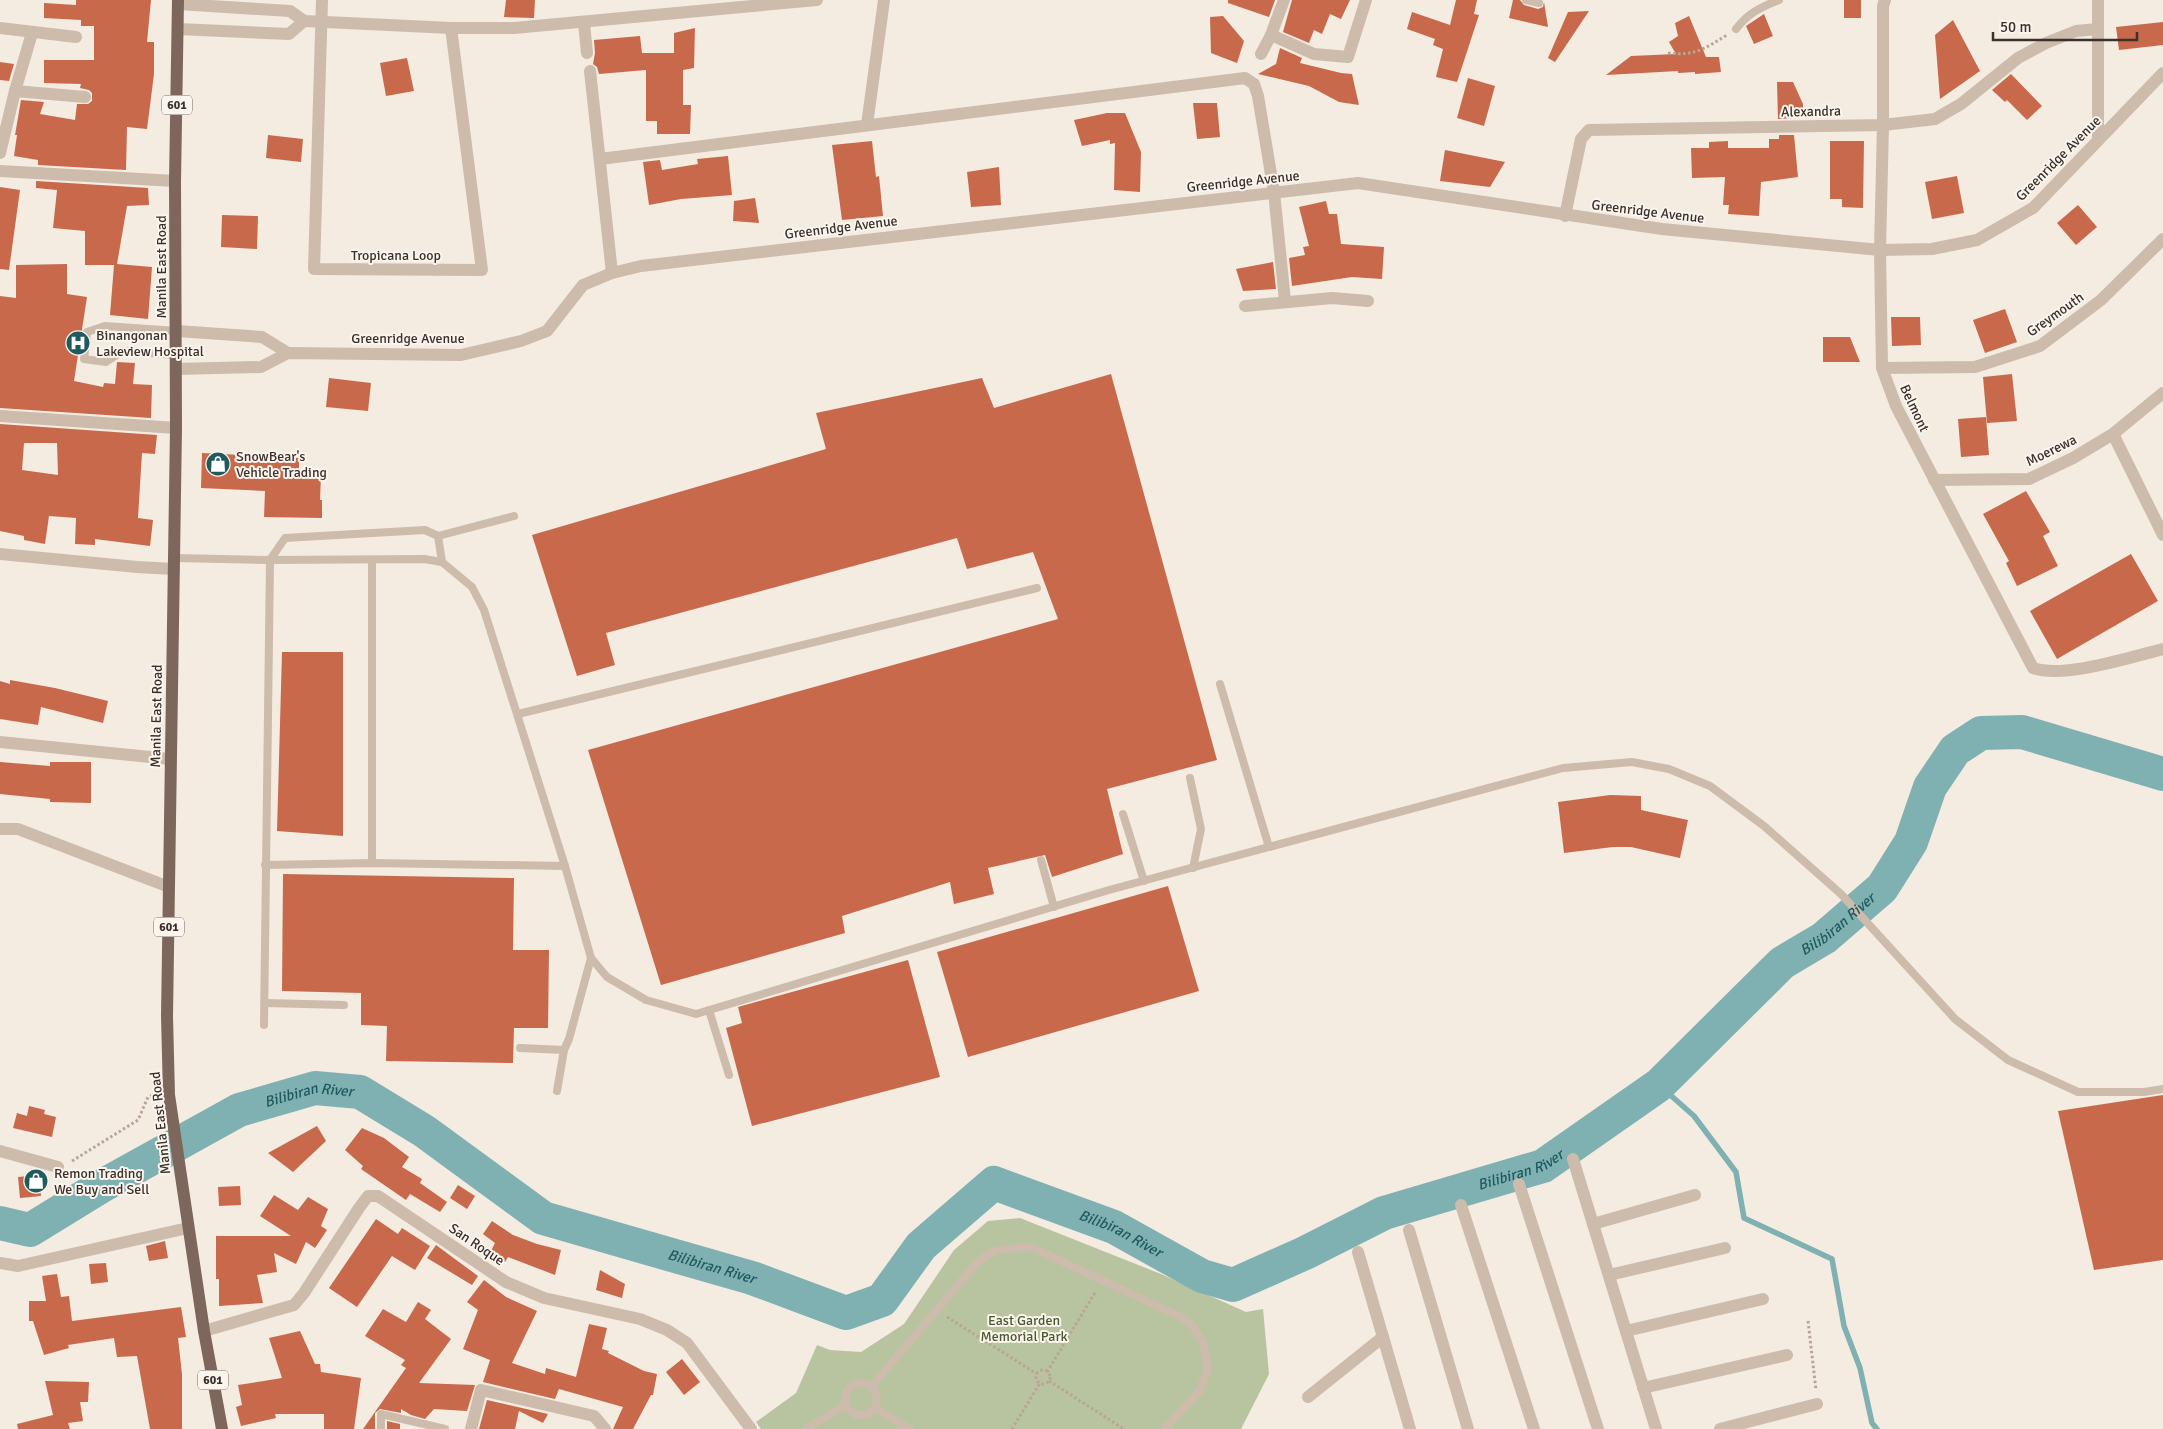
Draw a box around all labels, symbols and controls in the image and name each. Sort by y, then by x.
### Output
scale bar [1993,10,2137,42]
text: 50 m [2000,18,2031,36]
road number: 601 [162,96,192,114]
street label: Alexandra [1781,102,1841,121]
street label: Greenridge Avenue [2012,112,2104,204]
street label: Greenridge Avenue [1186,167,1300,196]
street label: Greenridge Avenue [1591,196,1705,227]
street label: Greenridge Avenue [784,212,898,243]
street label: Manila East Road [153,215,170,319]
street label: Tropicana Loop [351,247,441,264]
street label: Greymouth [2023,289,2087,340]
place label: Binangonan Lakeview Hospital [96,327,204,360]
hospital icon: Binangonan Lakeview Hospital [65,330,91,356]
street label: Greenridge Avenue [351,330,465,347]
street label: Belmont [1896,382,1933,435]
street label: Moerewa [2023,431,2079,470]
place label: SnowBear's Vehicle Trading [236,448,327,481]
shop icon: SnowBear's Vehicle Trading [205,451,231,477]
street label: Manila East Road [147,664,166,768]
water label: Bilibiran River [1797,888,1880,959]
road number: 601 [154,918,184,936]
street label: Manila East Road [147,1071,174,1175]
water label: Bilibiran River [262,1078,356,1111]
water label: Bilibiran River [1475,1144,1569,1194]
place label: Remon Trading We Buy and Sell [54,1165,149,1198]
shop icon: Remon Trading We Buy and Sell [23,1168,49,1194]
water label: Bilibiran River [1076,1206,1168,1262]
street label: San Roque [446,1220,508,1269]
water label: Bilibiran River [666,1245,761,1288]
park label: East Garden Memorial Park [980,1312,1068,1345]
road number: 601 [198,1370,228,1390]

